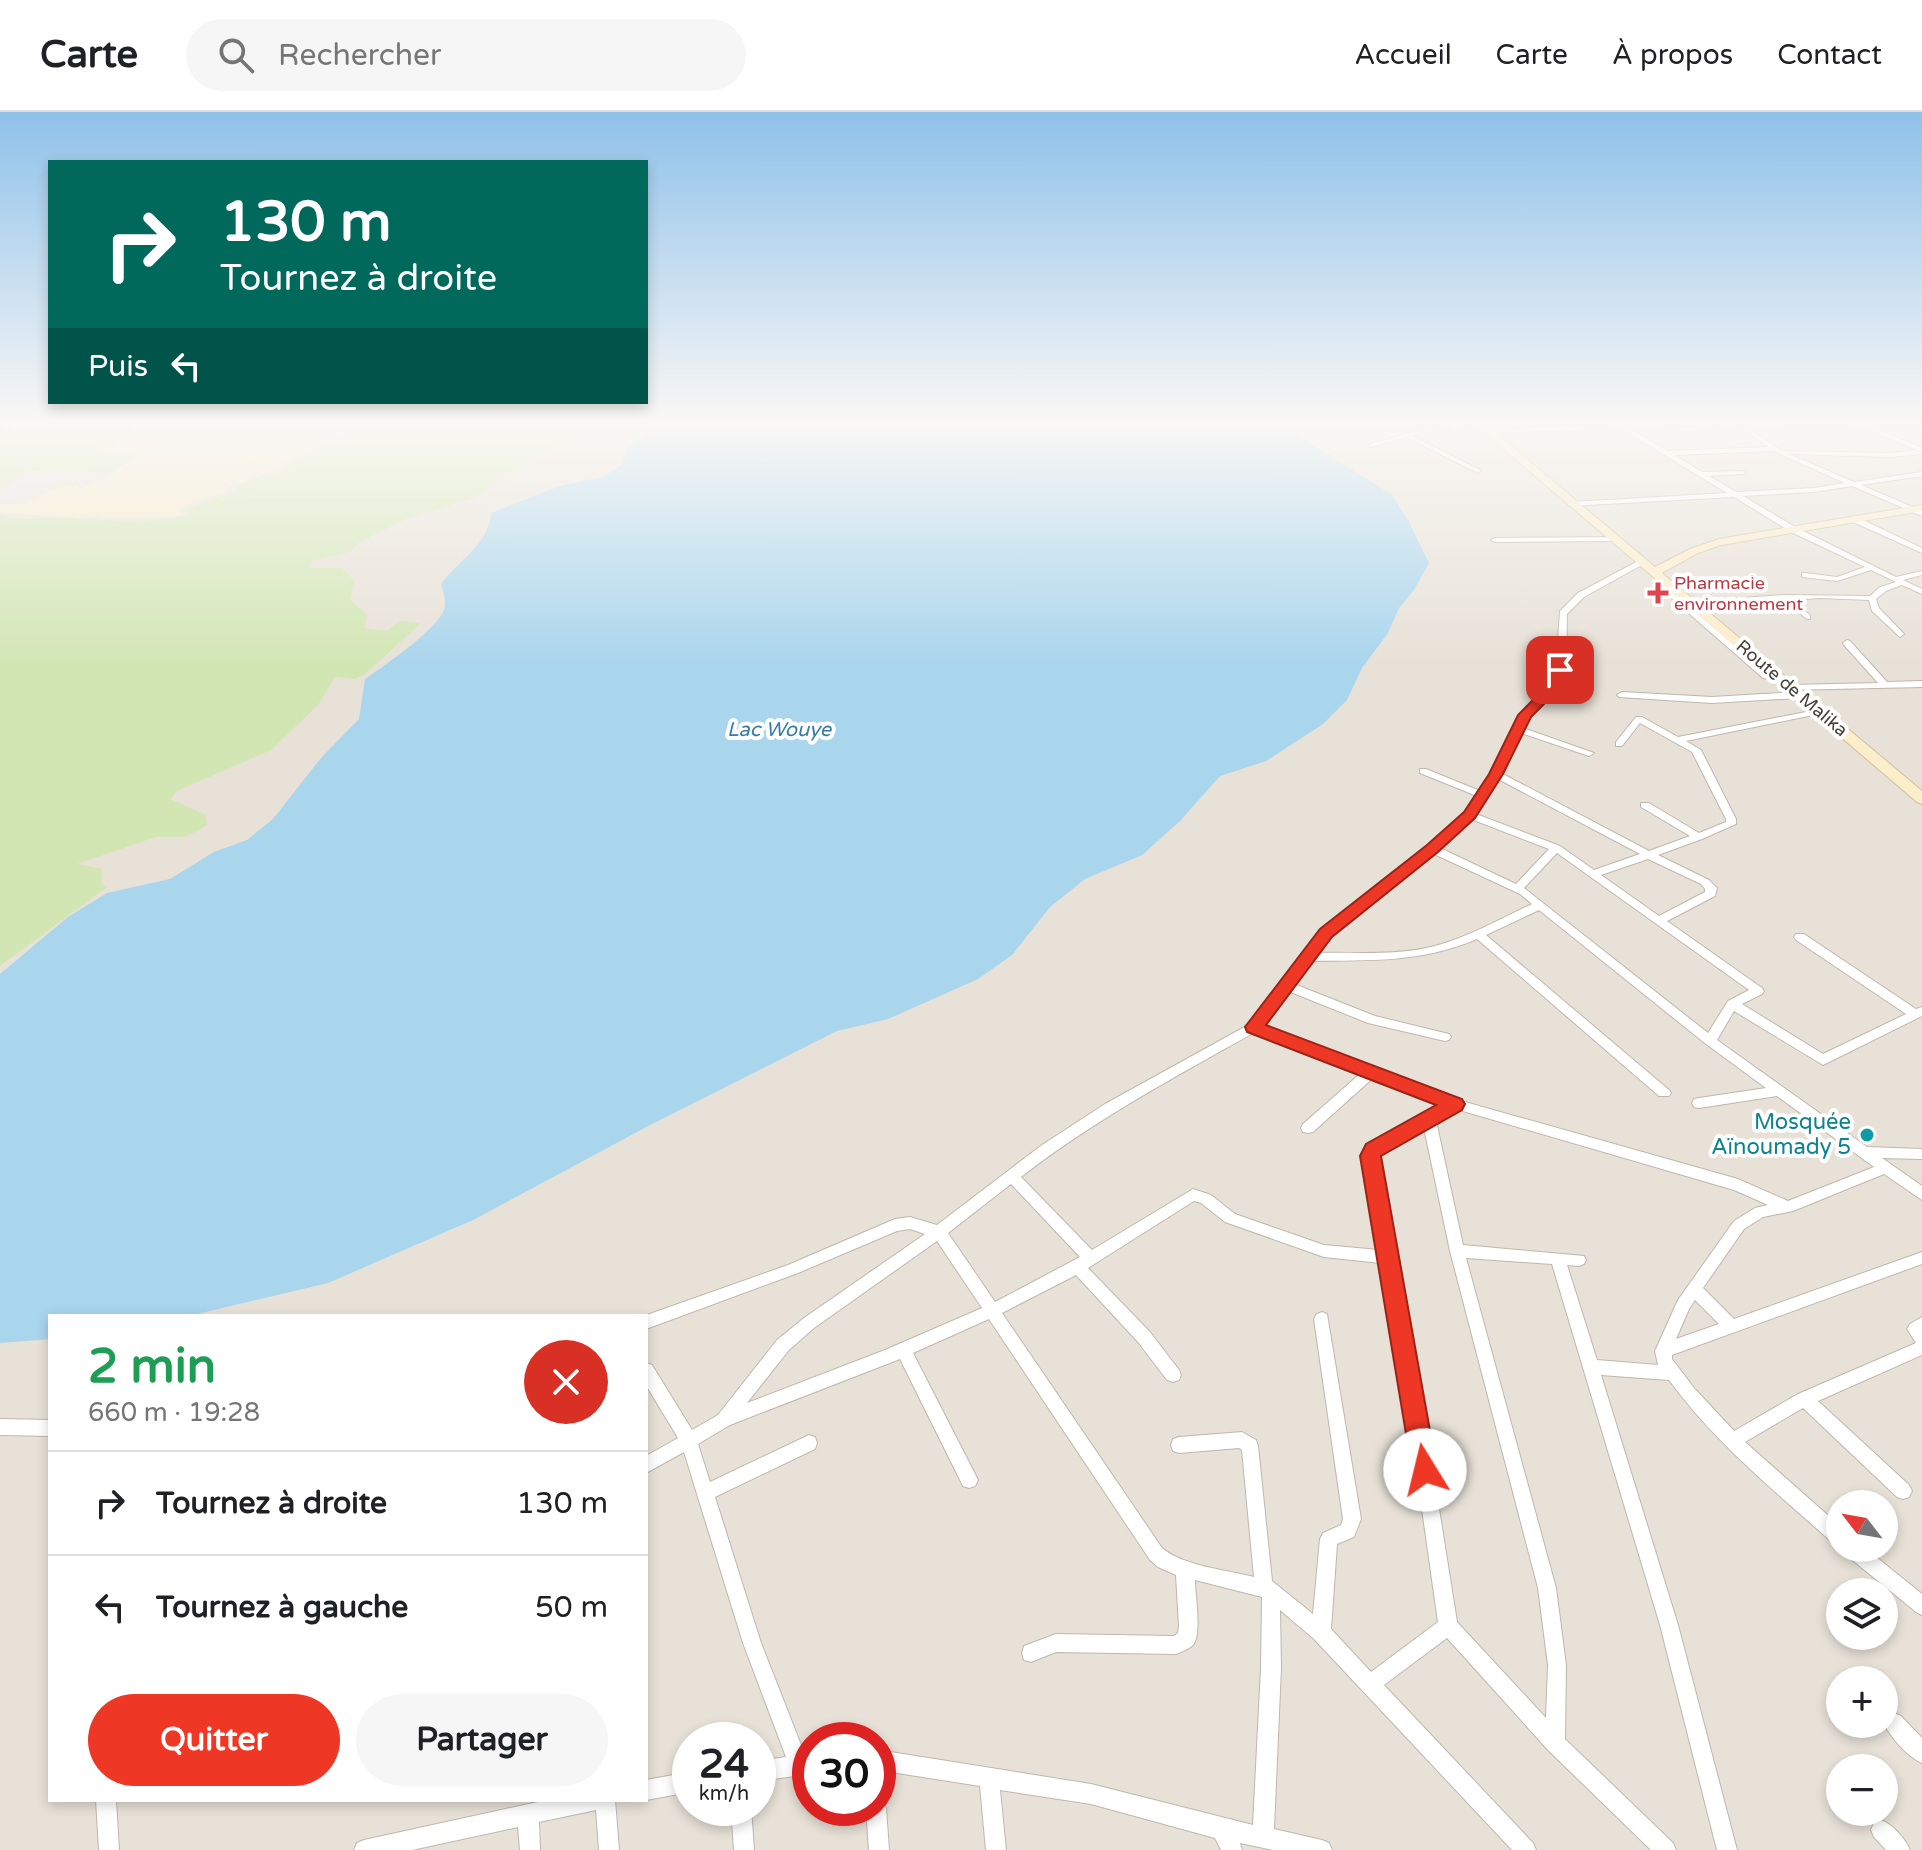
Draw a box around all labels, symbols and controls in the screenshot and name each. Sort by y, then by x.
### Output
search box [186,19,746,91]
text: Carte [40,32,138,78]
icon: search [214,33,258,77]
text: Rechercher [278,37,441,74]
text: Accueil [1354,38,1452,72]
text: Carte [1496,38,1568,72]
text: À propos [1612,38,1733,72]
text: Contact [1777,38,1882,72]
text: 130 m [220,189,391,256]
icon: right [88,192,192,296]
text: Tournez à droite [220,257,497,300]
icon: left [164,344,208,388]
text: Puis [88,348,148,385]
place label: Pharmacie environnement [1674,572,1803,615]
marker: Pharmacie environnement [1649,584,1667,602]
street label: Route de Malika [1732,635,1852,741]
pin [1526,636,1594,704]
icon: arrive [1538,648,1582,692]
water label: Lac Wouye [727,718,833,742]
place label: Mosquée Aïnoumady 5 [1711,1109,1851,1160]
marker: Mosquée Aïnoumady 5 [1858,1126,1876,1144]
text: 2 min [88,1338,216,1396]
button: close [524,1340,608,1424]
text: 660 m · 19:28 [88,1397,260,1428]
position arrow [1383,1428,1467,1512]
icon: right [88,1481,132,1525]
text: Tournez à droite [156,1485,387,1522]
text: 130 m [516,1485,608,1522]
north arrow [1826,1490,1898,1562]
map controls [1826,1490,1898,1826]
button: layers [1826,1578,1898,1650]
icon: left [88,1585,132,1629]
text: Tournez à gauche [156,1589,408,1626]
text: 50 m [535,1589,608,1626]
button: + [1826,1666,1898,1738]
button: Quitter [88,1694,340,1786]
button: Partager [356,1694,608,1786]
speed limit sign: 30 [792,1722,896,1826]
text: 24 [699,1740,749,1788]
button: − [1826,1754,1898,1826]
text: km/h [699,1782,749,1806]

